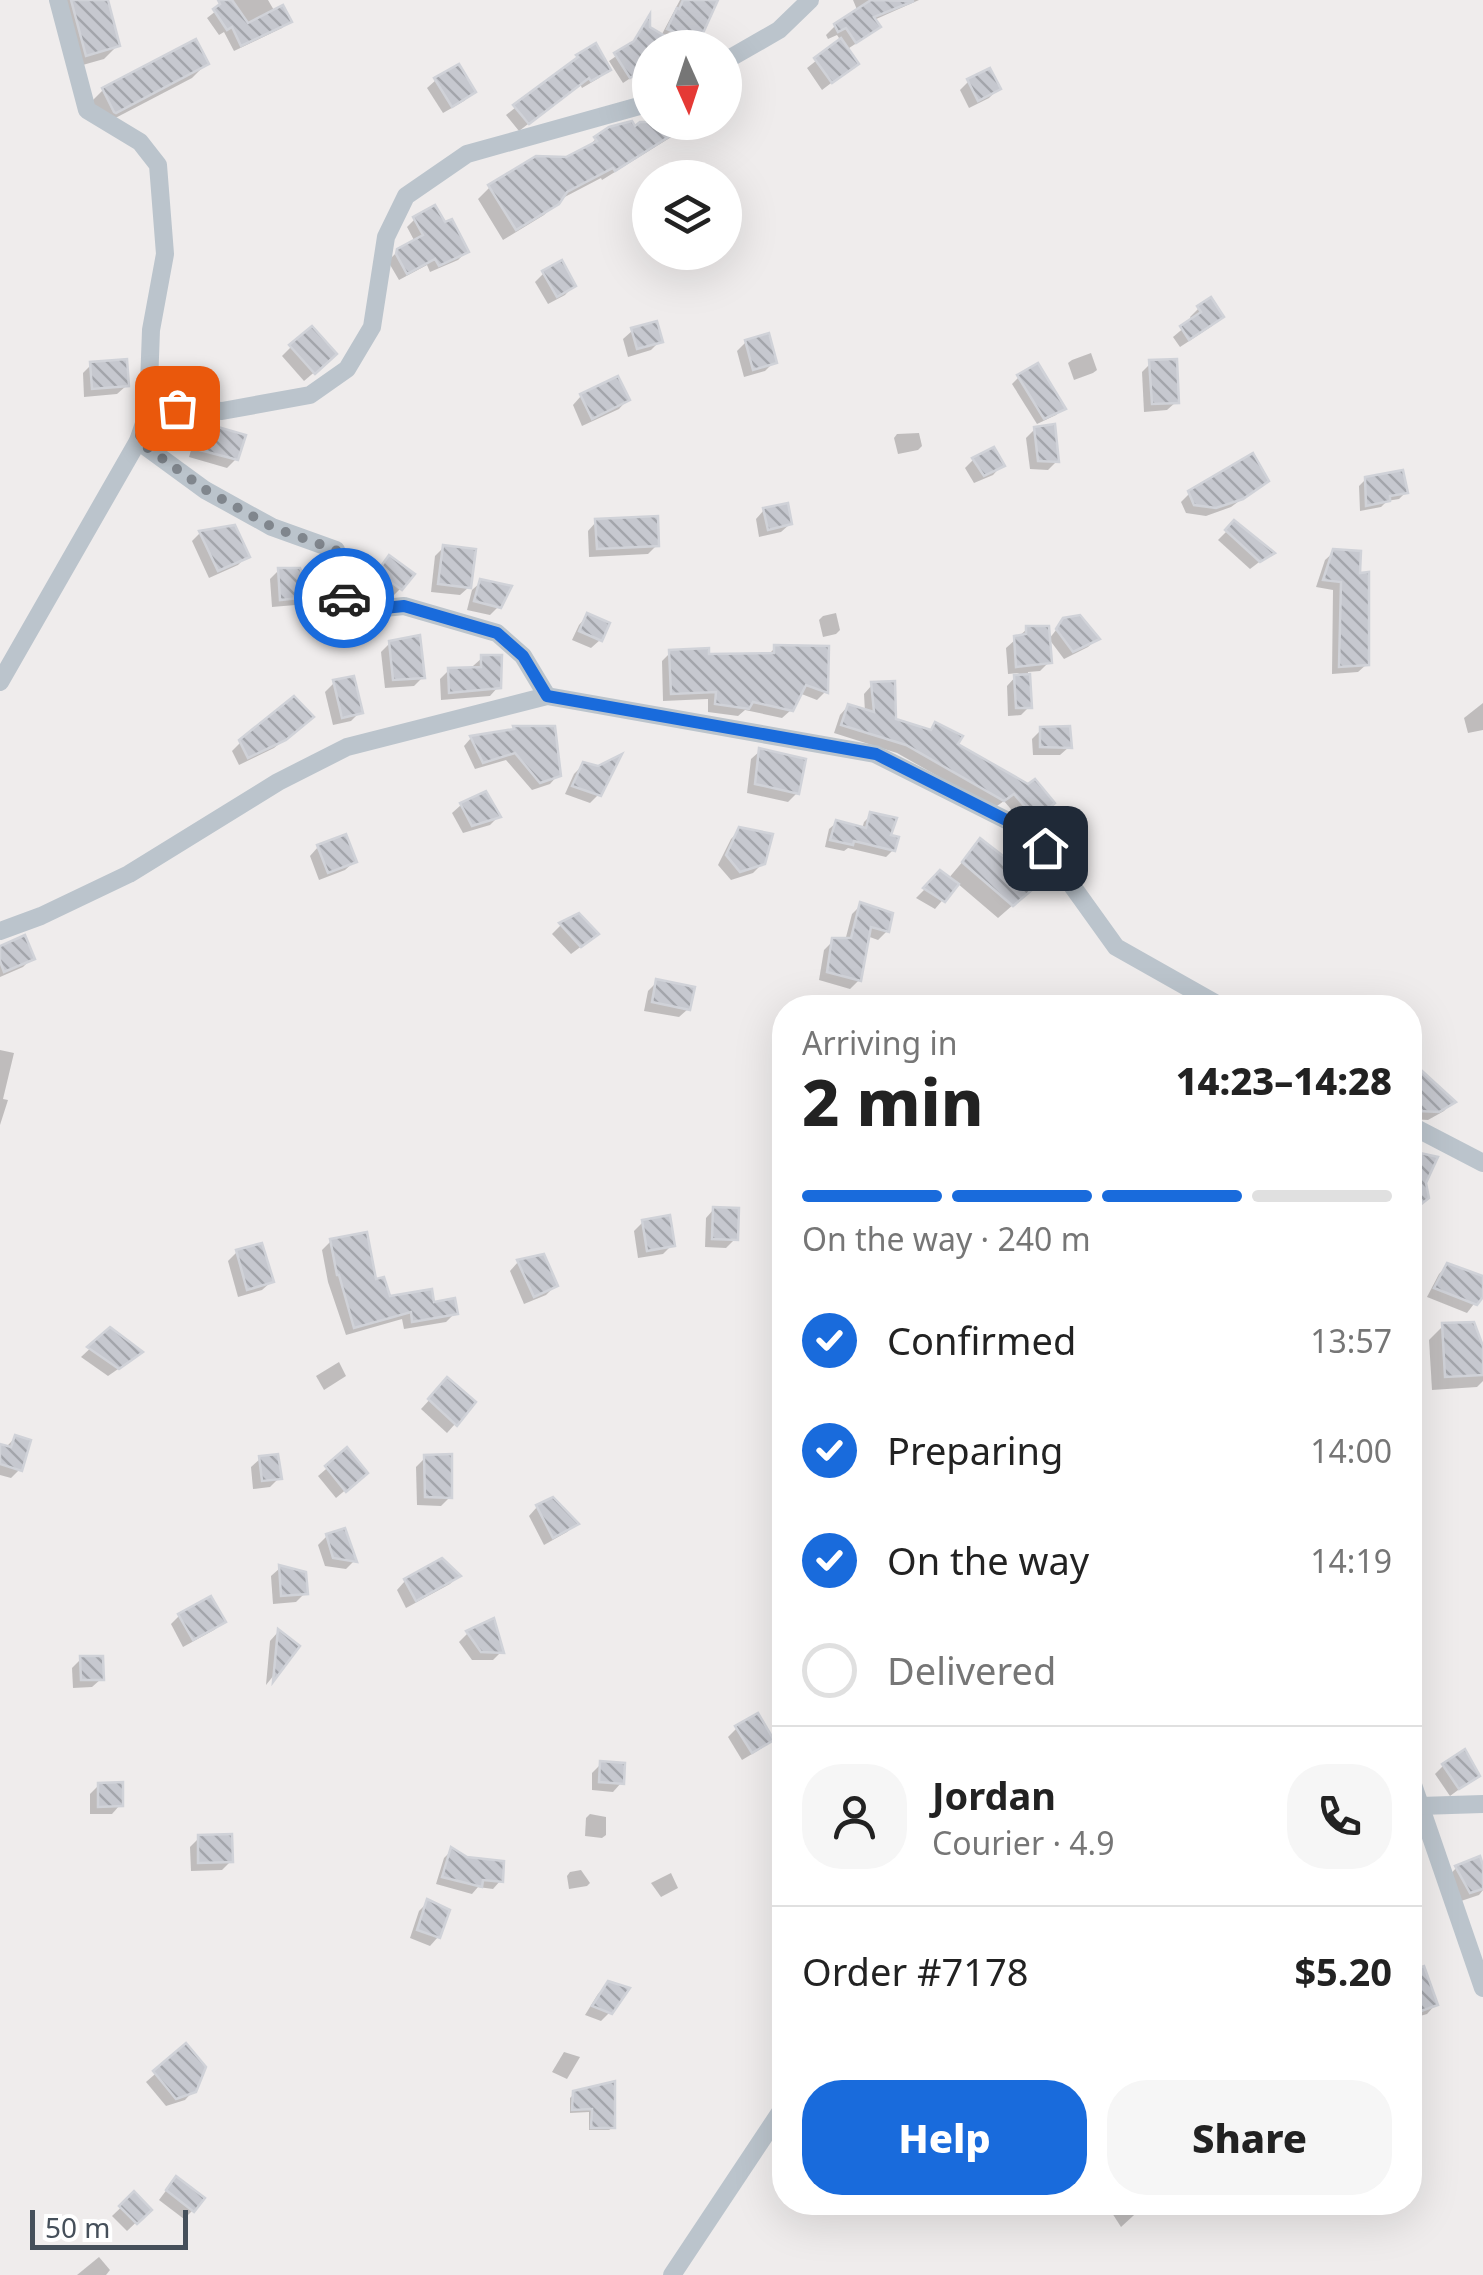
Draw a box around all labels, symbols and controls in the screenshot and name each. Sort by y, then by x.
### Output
north arrow [632,30,742,140]
map controls [632,30,742,270]
button: layers [632,160,742,270]
pin [135,366,220,451]
icon: bag [150,381,205,436]
courier [294,548,394,648]
icon: car [317,571,372,626]
pin [1003,806,1088,891]
icon: home [1018,821,1073,876]
text: Arriving in [802,1021,957,1064]
text: 14:23–14:28 [1176,1054,1392,1106]
text: 2 min [802,1057,984,1145]
text: On the way · 240 m [802,1217,1091,1260]
icon: check [802,1313,857,1368]
text: Confirmed [887,1314,1076,1366]
text: 13:57 [1310,1319,1392,1362]
icon: check [802,1423,857,1478]
text: Preparing [887,1424,1063,1476]
text: 14:00 [1310,1429,1392,1472]
icon: check [802,1533,857,1588]
text: On the way [887,1534,1089,1586]
text: 14:19 [1310,1539,1392,1582]
text: Delivered [887,1644,1056,1696]
button: person [802,1764,907,1869]
button: phone [1287,1764,1392,1869]
text: Jordan [932,1769,1056,1821]
text: Courier · 4.9 [932,1821,1115,1864]
text: Order #7178 [802,1945,1028,1997]
text: $5.20 [1294,1945,1392,1997]
button: Help [802,2080,1087,2195]
button: Share [1107,2080,1392,2195]
scale bar [30,2205,188,2250]
text: 50 m [45,2208,111,2246]

